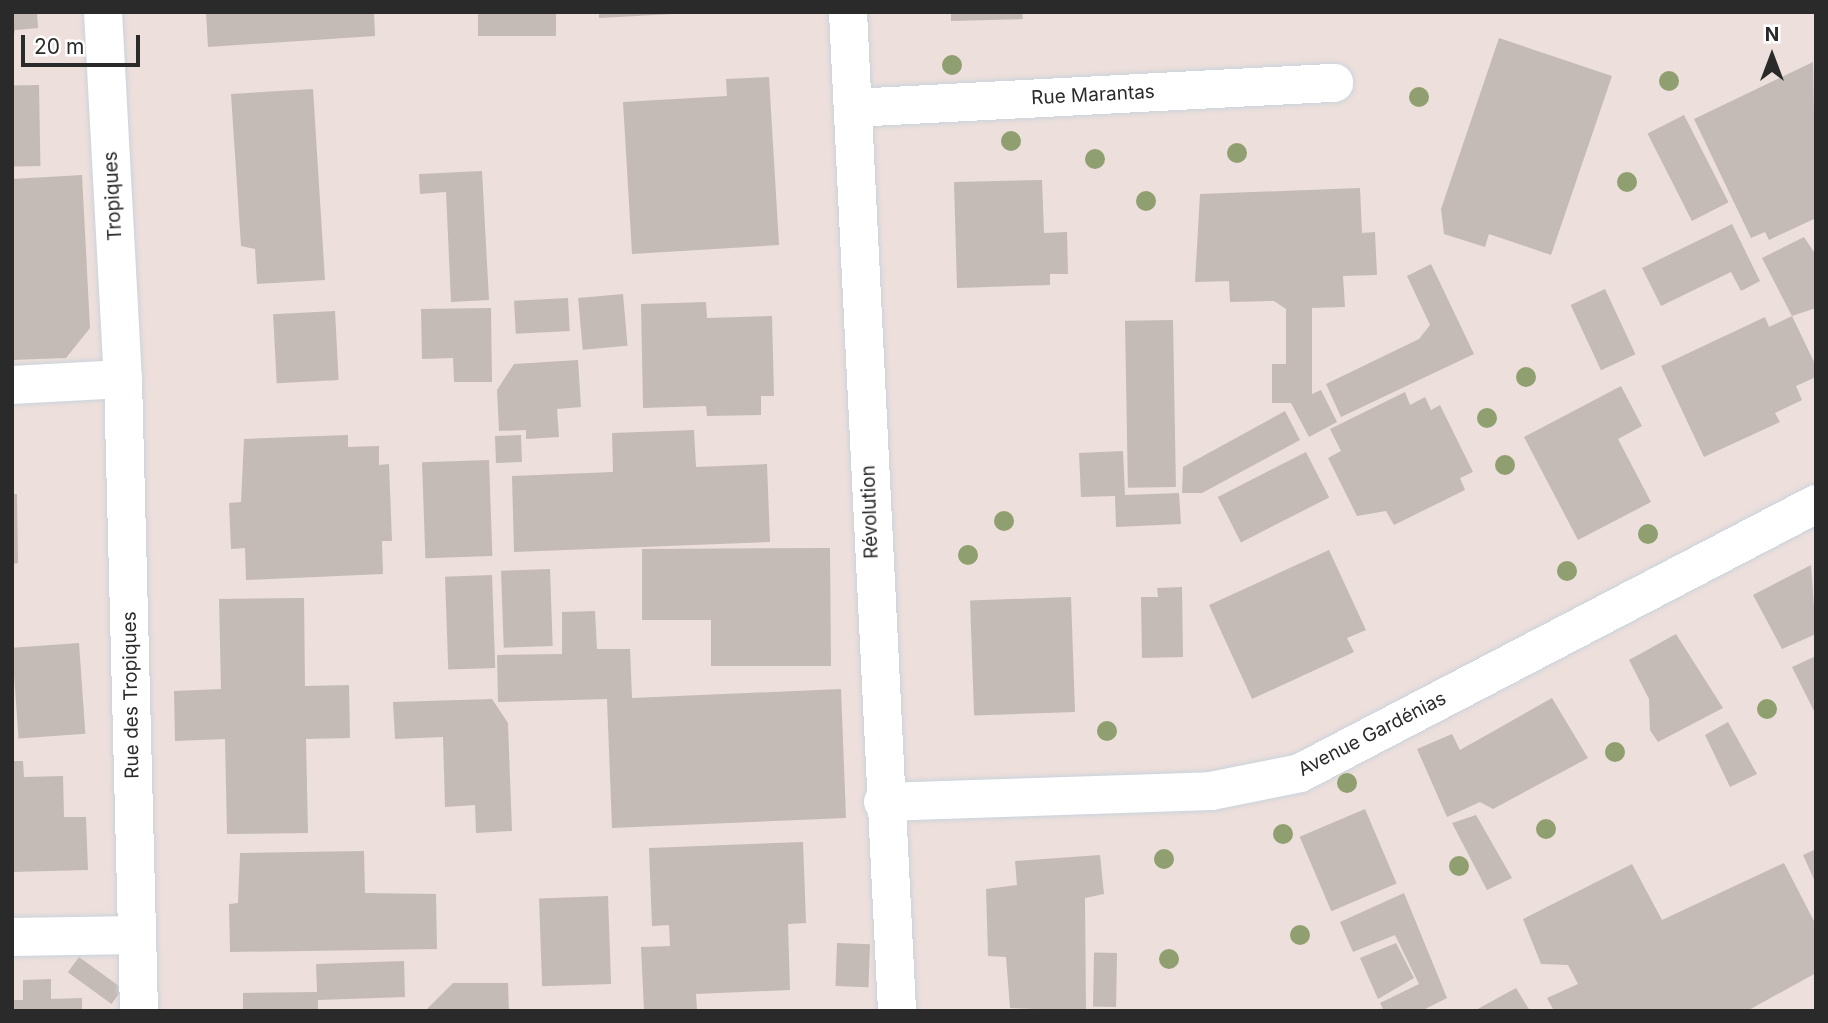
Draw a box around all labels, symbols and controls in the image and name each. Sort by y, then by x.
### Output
scale bar [24,21,144,65]
north arrow [1737,21,1807,91]
text: N [1765,23,1779,46]
text: 20 m [34,34,84,59]
street label: Rue Marantas [1031,80,1155,110]
street label: Tropiques [99,151,127,241]
street label: Révolution [857,465,883,559]
street label: Rue des Tropiques [118,611,144,779]
street label: Avenue Gardénias [1294,687,1450,781]

